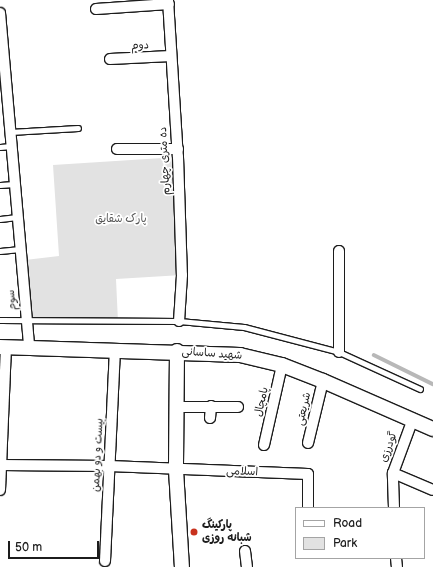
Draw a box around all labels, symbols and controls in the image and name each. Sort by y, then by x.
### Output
street label: دوم [131,39,149,53]
street label: ده متری چهارم [157,126,173,196]
park label: پارک شقایق [95,212,147,226]
street label: سوم [5,289,19,311]
street label: شهید ساسانی [181,345,243,363]
street label: پامچال [252,386,272,418]
street label: شریعتی [294,391,314,427]
street label: بیست و دو بهمن [89,418,107,492]
street label: گودرزی [377,430,401,464]
street label: اسلامی [226,465,258,479]
legend [295,507,425,559]
text: Road [333,516,362,531]
place label: پارکینگ شبانه روزی [202,519,251,545]
marker: پارکینگ شبانه روزی [189,527,199,537]
scale bar [10,533,101,559]
text: Park [333,536,357,551]
text: 50 m [15,540,42,555]

